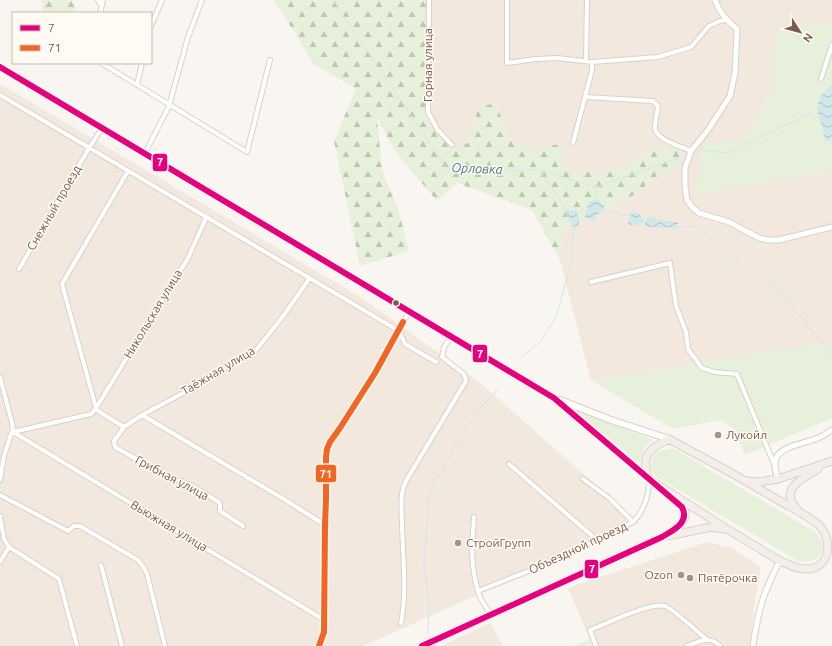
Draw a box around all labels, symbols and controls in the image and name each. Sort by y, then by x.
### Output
legend [12,12,152,64]
north arrow [780,12,820,52]
text: 7 [48,21,55,34]
street label: Горная улица [421,28,434,102]
text: N [801,31,815,45]
text: 71 [48,41,62,54]
line badge: 7 [152,153,168,172]
text: 7 [157,156,163,168]
water label: Орловка [451,160,503,176]
street label: Снежный проезд [24,163,83,253]
street label: Никольская улица [121,267,184,361]
unlabelled marker [391,298,401,308]
street label: Таёжная улица [179,344,257,398]
line badge: 7 [472,344,488,363]
text: 7 [477,348,483,360]
place label: Лукойл [726,428,767,441]
marker: Лукойл [713,430,723,440]
street label: Грибная улица [133,453,211,502]
line badge: 71 [315,464,337,483]
text: 71 [320,468,332,480]
street label: Вьюжная улица [128,498,210,554]
street label: Объездной проезд [527,519,629,576]
place label: СтройГрупп [466,536,531,549]
marker: СтройГрупп [453,538,463,548]
line badge: 7 [584,559,599,579]
text: 7 [589,563,595,575]
place label: Ozon [644,568,673,581]
marker: Ozon [676,570,686,580]
place label: Пятёрочка [698,571,757,584]
marker: Пятёрочка [685,573,695,583]

